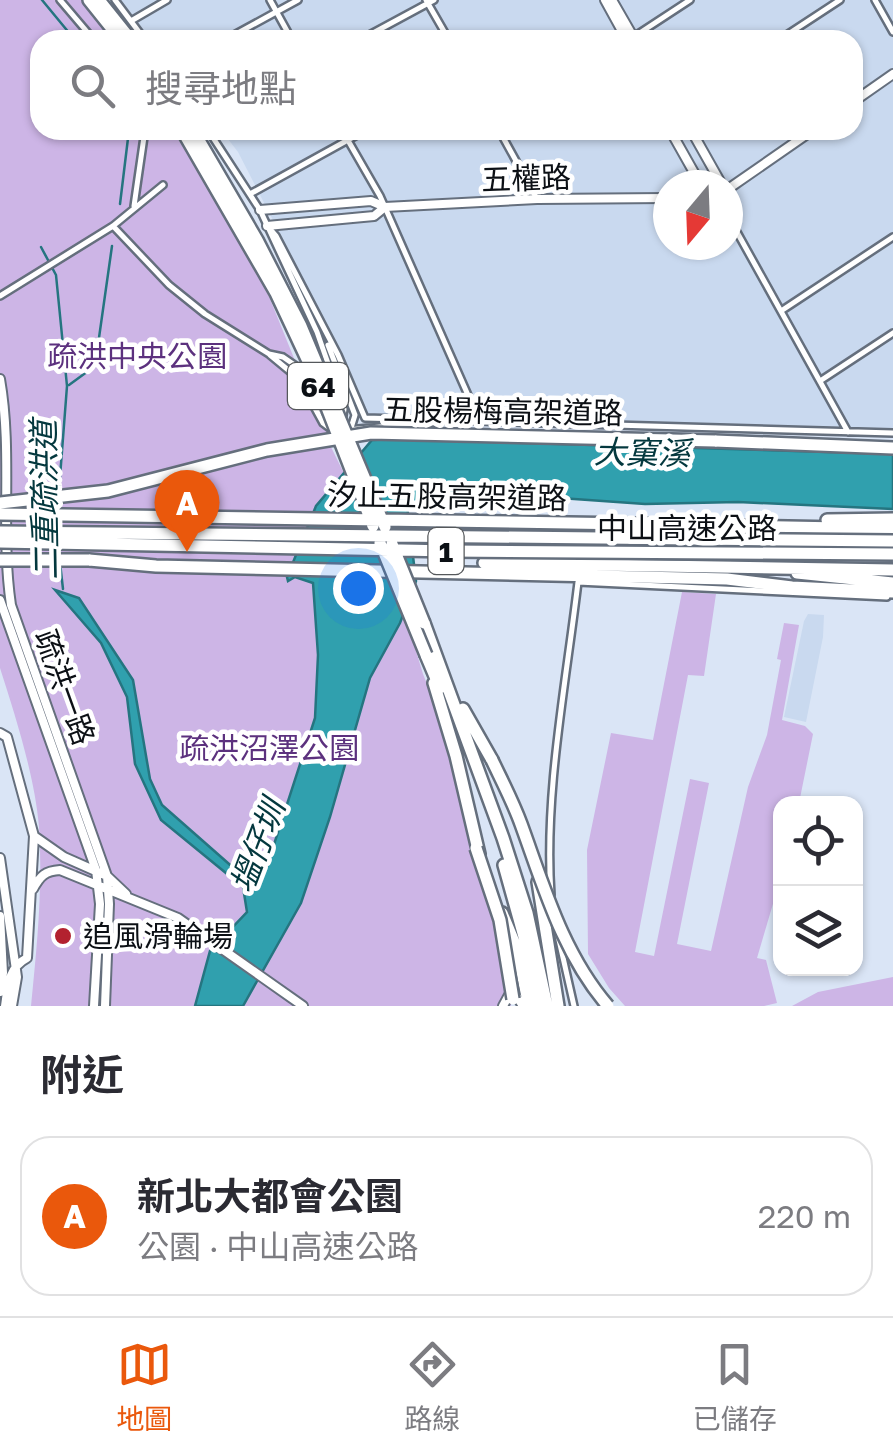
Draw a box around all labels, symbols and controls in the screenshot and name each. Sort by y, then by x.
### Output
search box [30,30,863,140]
icon: search [65,58,120,113]
text: 搜尋地點 [145,65,297,110]
street label: 五權路 [480,158,572,198]
north arrow [653,170,743,260]
park label: 疏洪中央公園 [47,338,227,374]
road number: 64 [288,363,348,409]
street label: 五股楊梅高架道路 [383,391,623,431]
water label: 二重疏洪道 [24,416,64,580]
water label: 大窠溪 [594,432,694,472]
pin: A [154,470,220,552]
street label: 汐止五股高架道路 [327,476,567,516]
street label: 中山高速公路 [597,510,777,546]
road number: 1 [428,528,464,574]
your location [333,563,384,614]
street label: 疏洪一路 [28,624,102,750]
park label: 疏洪沼澤公園 [179,730,359,766]
water label: 塭仔圳 [222,791,293,898]
map controls [773,796,863,976]
button: locate [773,796,863,886]
button: layers [773,886,863,976]
place label: 追風滑輪場 [83,918,233,954]
marker: 追風滑輪場 [52,925,74,947]
text: 附近 [40,1049,124,1099]
text: 新北大都會公園 [137,1173,403,1218]
text: A [63,1197,86,1235]
text: 220 m [758,1197,851,1235]
text: 公園 · 中山高速公路 [137,1227,419,1265]
tab: 地圖 [116,1337,172,1437]
tab: 路線 [404,1337,461,1437]
tab: 已儲存 [693,1337,777,1437]

